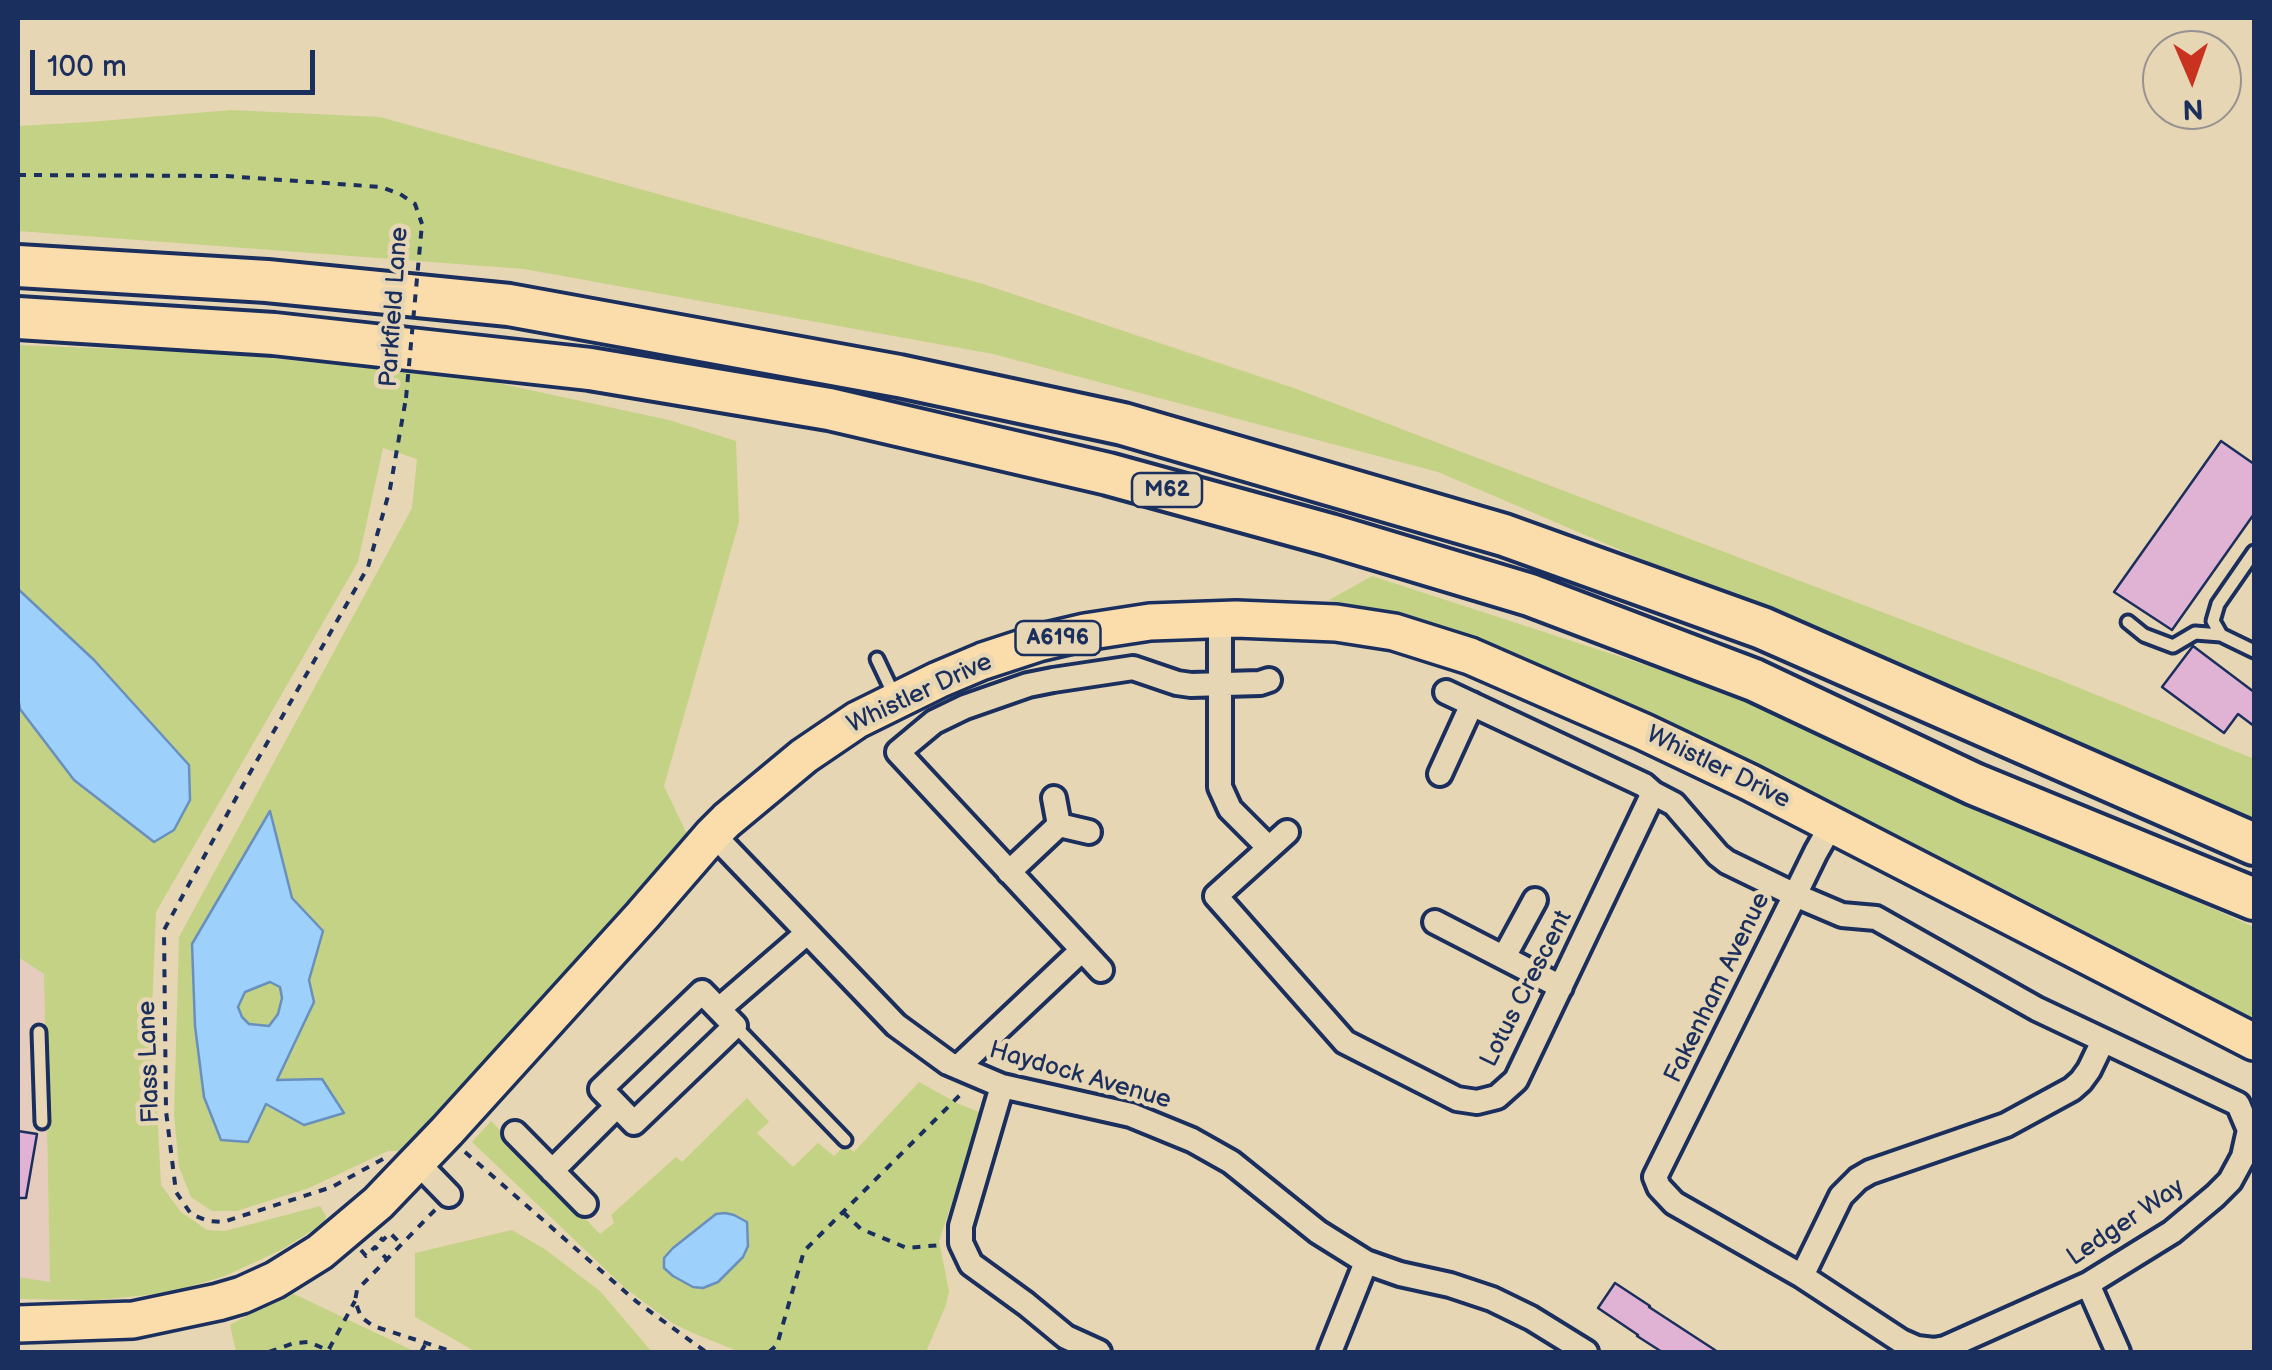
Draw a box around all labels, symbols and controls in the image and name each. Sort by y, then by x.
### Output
scale bar [35,30,320,92]
north arrow [2142,30,2242,130]
text: 100 m [47,49,127,85]
text: N [2182,92,2204,125]
street label: Parkfield Lane [374,226,416,388]
road number: M62 [1132,473,1202,507]
road number: A6196 [1016,621,1100,655]
street label: Whistler Drive [843,647,997,741]
street label: Whistler Drive [1641,720,1795,816]
street label: Fakenham Avenue [1659,888,1777,1088]
street label: Lotus Crescent [1475,906,1579,1072]
street label: Flass Lane [133,1000,167,1124]
street label: Haydock Avenue [986,1036,1174,1116]
street label: Ledger Way [2062,1173,2190,1273]

